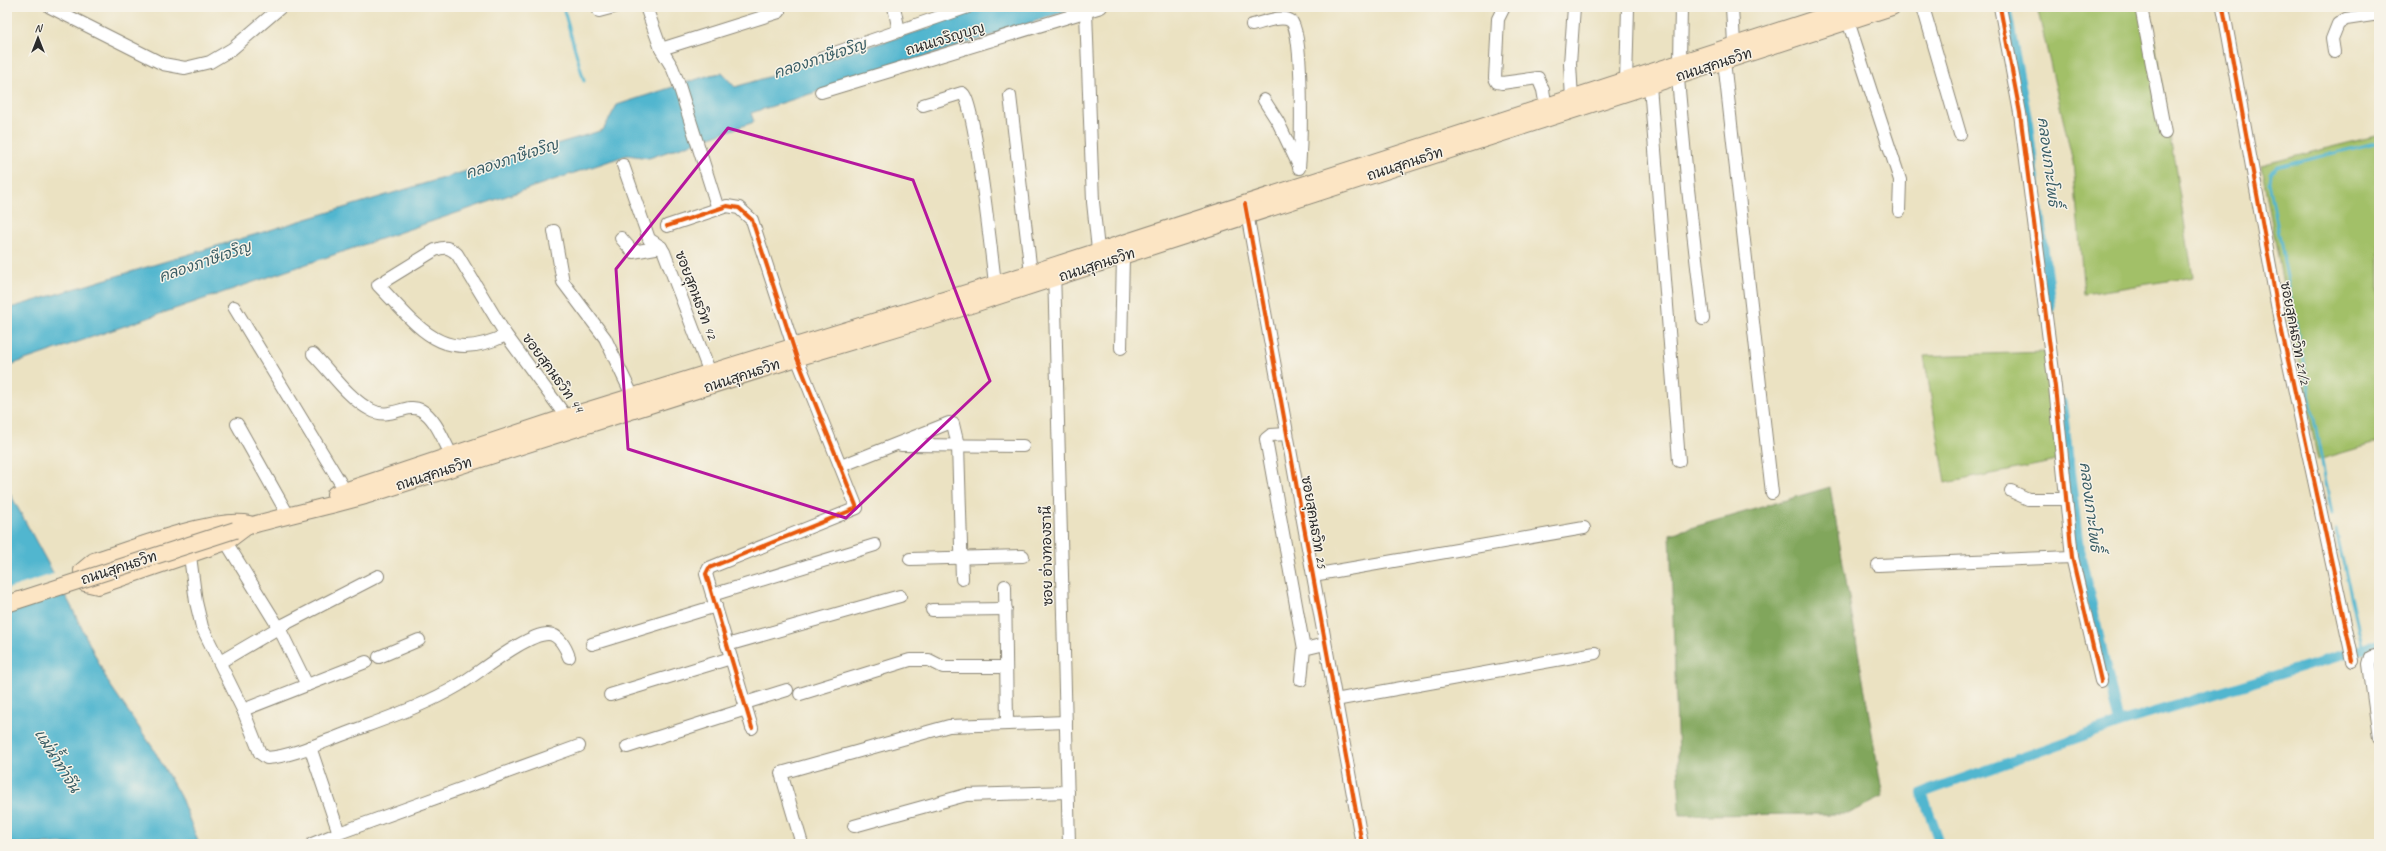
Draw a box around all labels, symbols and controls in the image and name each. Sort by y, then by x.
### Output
north arrow [18,18,58,58]
street label: ถนนเจริญบุญ [903,19,987,60]
text: N [35,21,44,35]
water label: คลองภาษีเจริญ [771,34,870,83]
street label: ถนนสุคนธวิท [1674,45,1755,86]
water label: คลองเกาะโพธิ์ [2033,116,2068,212]
water label: คลองภาษีเจริญ [463,134,562,183]
street label: ถนนสุคนธวิท [1365,144,1446,185]
water label: คลองภาษีเจริญ [156,236,255,287]
street label: ถนนสุคนธวิท [1057,245,1138,286]
street label: ซอยสุคนธวิท 42 [670,248,721,344]
street label: ซอยสุคนธวิท 21/2 [2276,280,2314,388]
street label: ซอยสุคนธวิท 44 [518,330,588,418]
street label: ถนนสุคนธวิท [702,356,783,397]
street label: ถนนสุคนธวิท [394,454,475,495]
water label: คลองเกาะโพธิ์ [2075,461,2110,557]
street label: ซอยสุคนธวิท 25 [1297,474,1331,570]
street label: ซอย อ่างทองธานี [1038,505,1056,606]
street label: ถนนสุคนธวิท [79,548,160,589]
water label: แม่น้ำท่าจีน [30,723,89,797]

